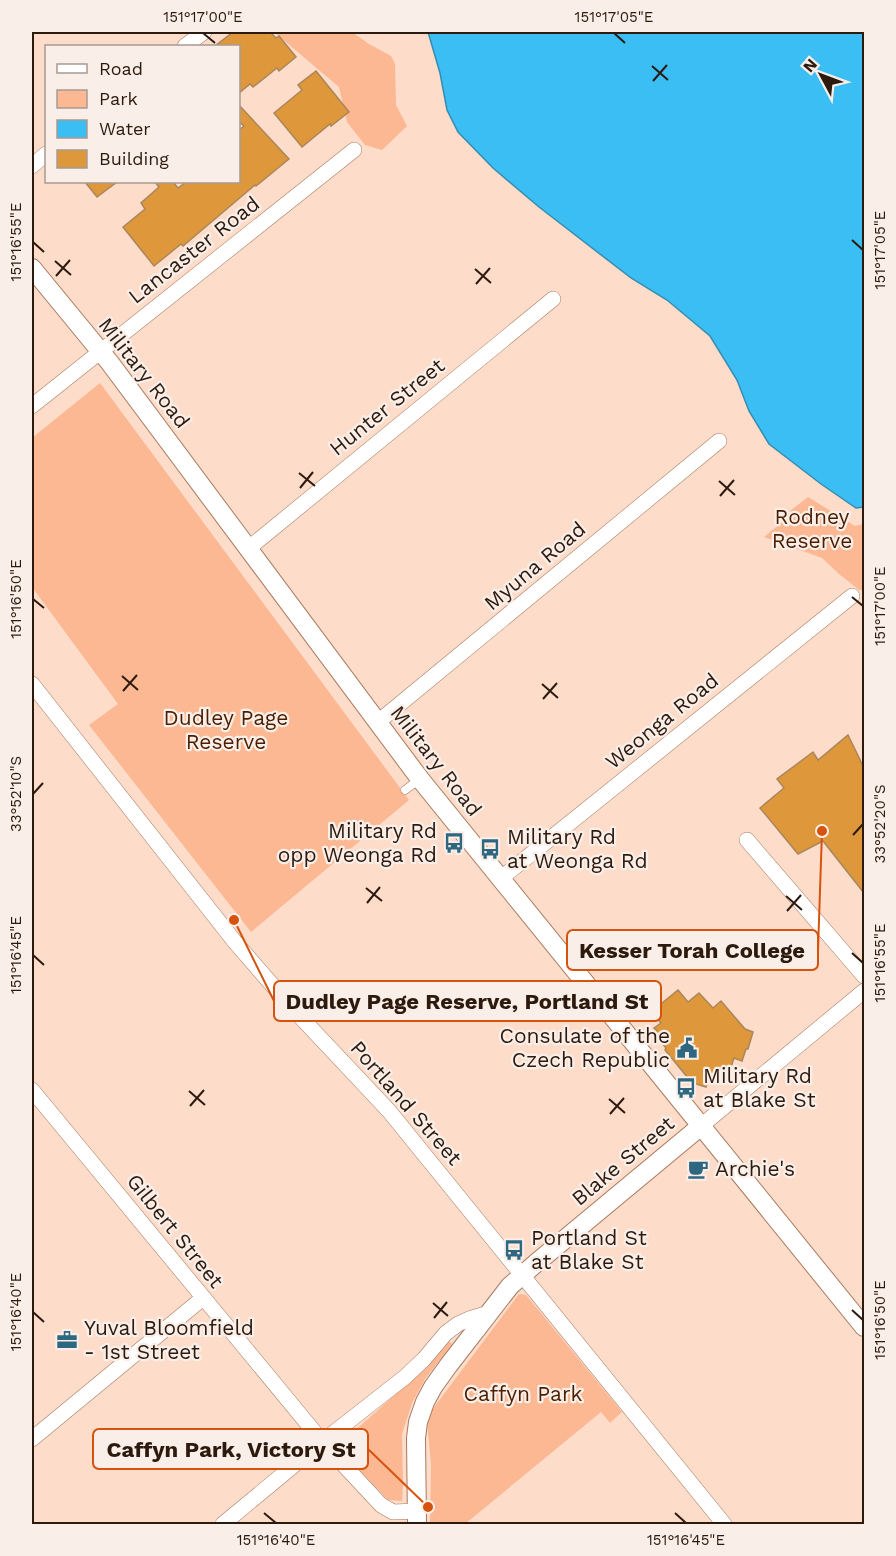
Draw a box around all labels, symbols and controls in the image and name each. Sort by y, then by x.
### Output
text: 151°17'00"E [163,8,243,26]
text: 151°17'05"E [575,8,653,26]
legend [45,45,240,183]
north arrow [791,45,851,105]
text: N [799,55,821,76]
text: Road [99,58,143,79]
text: Park [99,88,138,109]
text: Water [99,118,151,139]
text: Building [99,148,169,169]
street label: Lancaster Road [123,191,264,309]
text: 151°16'55"E [7,203,25,281]
text: 151°17'05"E [871,211,889,289]
street label: Military Road [93,312,195,433]
street label: Hunter Street [324,353,449,461]
park label: Rodney Reserve [772,504,852,553]
street label: Myuna Road [479,516,590,615]
text: 151°16'50"E [7,559,25,639]
text: 151°17'00"E [871,566,889,646]
street label: Weonga Road [600,667,723,774]
street label: Military Road [385,700,487,821]
park label: Dudley Page Reserve [164,705,288,754]
text: 33°52'10"S [7,756,25,832]
text: 33°52'20"S [871,784,889,864]
place label: Military Rd opp Weonga Rd [278,818,437,867]
place label: Military Rd at Weonga Rd [507,824,648,873]
bus stop icon: Military Rd opp Weonga Rd [442,831,466,855]
bus stop icon: Military Rd at Weonga Rd [478,837,502,861]
text: 151°16'45"E [7,916,25,994]
text: 151°16'55"E [871,924,889,1002]
callout: Kesser Torah College [567,930,818,970]
text: Kesser Torah College [579,938,805,963]
callout: Dudley Page Reserve, Portland St [274,981,661,1021]
text: Dudley Page Reserve, Portland St [286,989,649,1014]
place label: Consulate of the Czech Republic [500,1023,670,1072]
street label: Portland Street [346,1035,467,1170]
public building icon: Consulate of the Czech Republic [675,1036,699,1060]
place label: Military Rd at Blake St [703,1063,816,1112]
bus stop icon: Military Rd at Blake St [674,1076,698,1100]
street label: Blake Street [566,1110,679,1211]
place label: Archie's [715,1156,795,1181]
cafe icon: Archie's [686,1157,710,1181]
street label: Gilbert Street [122,1169,229,1293]
place label: Portland St at Blake St [531,1225,647,1274]
bus stop icon: Portland St at Blake St [502,1238,526,1262]
text: 151°16'40"E [7,1273,25,1351]
text: 151°16'50"E [871,1280,889,1360]
place label: Yuval Bloomfield - 1st Street [84,1315,254,1364]
office icon: Yuval Bloomfield - 1st Street [55,1328,79,1352]
park label: Caffyn Park [464,1381,583,1406]
callout: Caffyn Park, Victory St [93,1429,368,1469]
text: Caffyn Park, Victory St [106,1437,356,1462]
text: 151°16'40"E [237,1531,315,1549]
text: 151°16'45"E [647,1531,725,1549]

